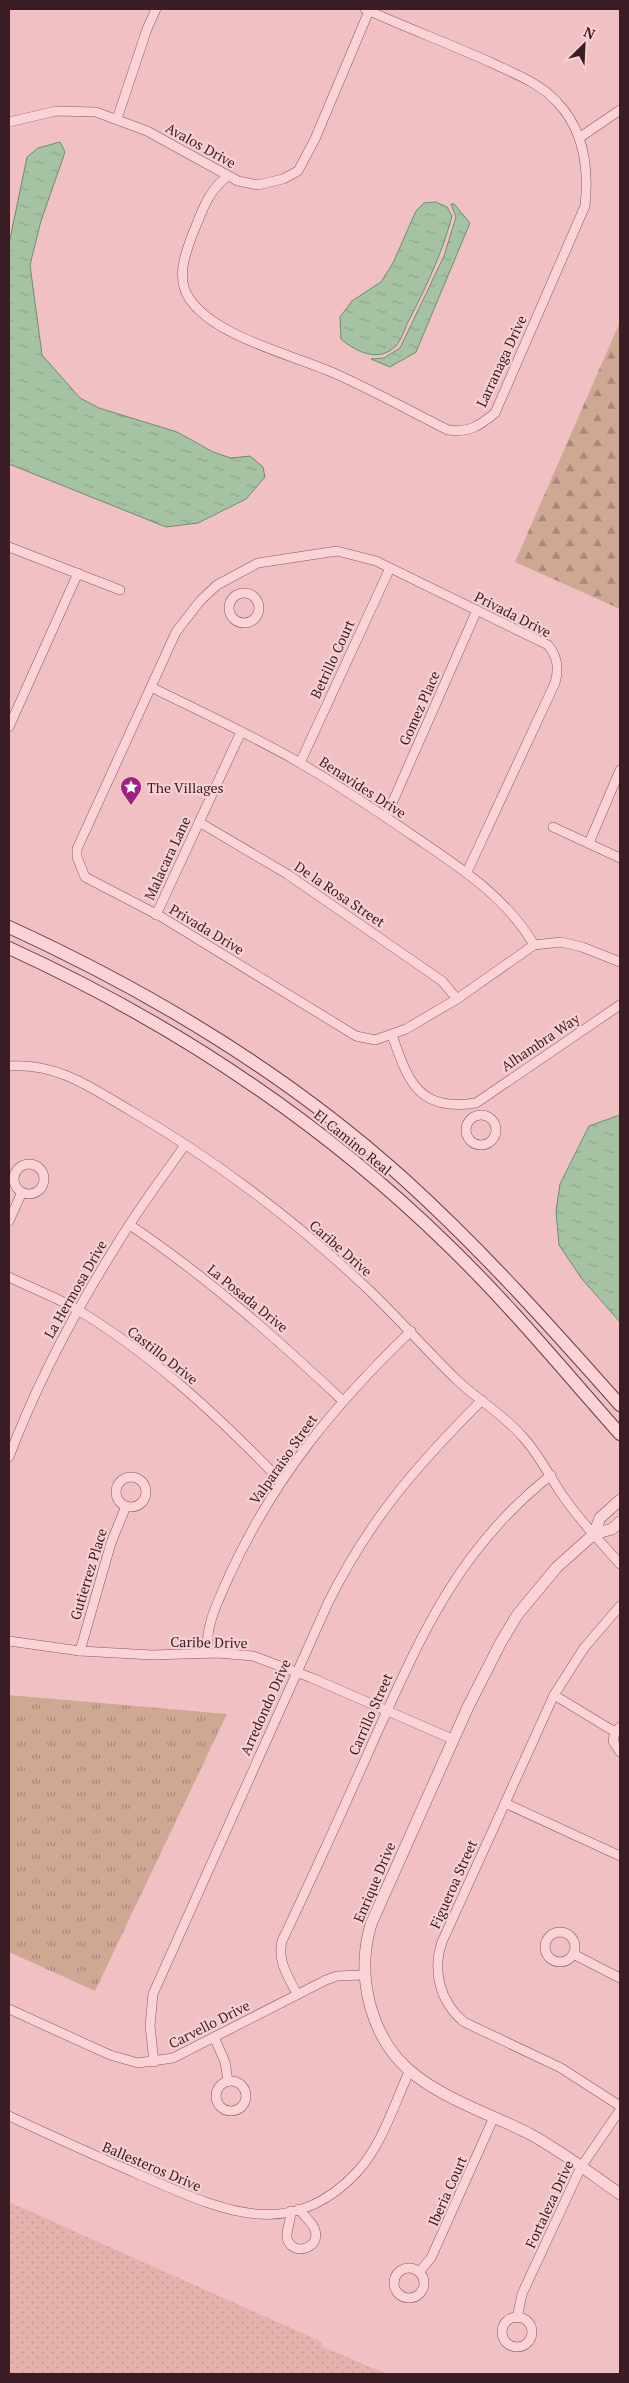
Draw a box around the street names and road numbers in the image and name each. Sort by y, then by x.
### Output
street label: Avalos Drive [162,118,240,172]
street label: Larranaga Drive [471,312,531,410]
street label: Privada Drive [471,587,555,641]
street label: Betrillo Court [305,616,359,702]
street label: Gomez Place [394,668,444,748]
street label: Benavides Drive [316,752,410,822]
street label: Malacara Lane [139,813,195,903]
street label: De la Rosa Street [291,857,390,932]
street label: Privada Drive [166,899,248,959]
street label: Alhambra Way [497,1008,584,1075]
street label: El Camino Real [310,1105,396,1179]
street label: Caribe Drive [306,1216,376,1280]
street label: La Hermosa Drive [39,1236,111,1342]
street label: La Posada Drive [204,1260,292,1336]
street label: Castillo Drive [124,1321,202,1389]
street label: Valparaiso Street [245,1410,322,1508]
street label: Gutierrez Place [65,1526,111,1622]
street label: Caribe Drive [170,1632,248,1652]
street label: Arredondo Drive [235,1656,295,1758]
street label: Carrillo Street [343,1669,397,1758]
street label: Figueroa Street [425,1836,481,1931]
street label: Enrique Drive [349,1839,399,1925]
street label: Carvello Drive [165,1995,253,2053]
street label: Ballesteros Drive [100,2137,204,2195]
street label: Iberia Court [423,2152,471,2229]
street label: Fortaleza Drive [520,2157,578,2251]

